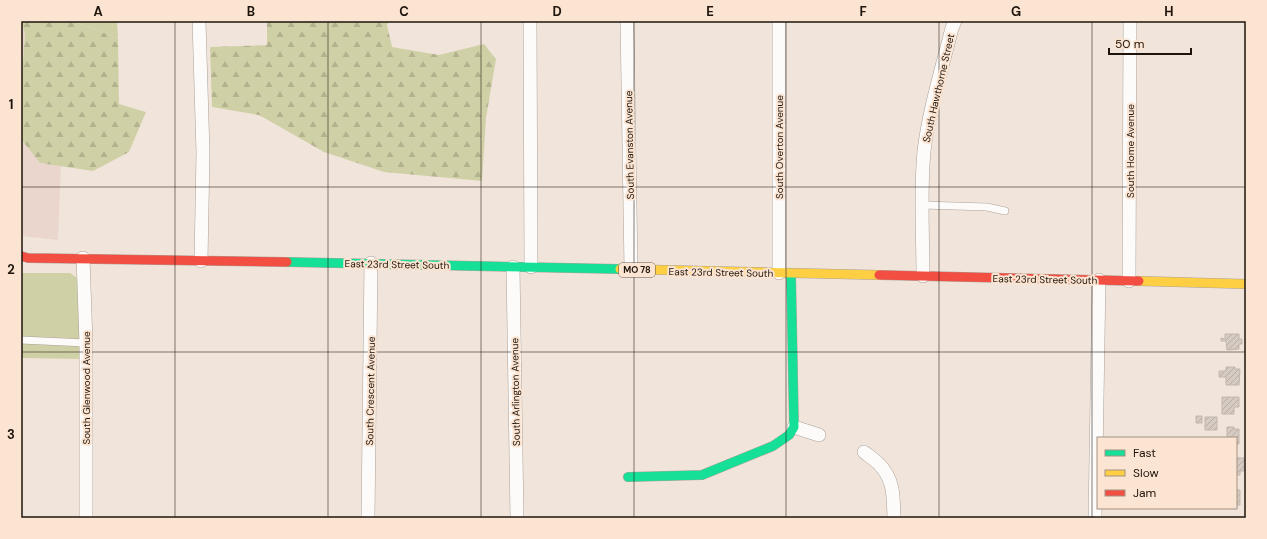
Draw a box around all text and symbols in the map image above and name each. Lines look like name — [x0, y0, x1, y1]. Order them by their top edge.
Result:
text: A — [93, 3, 103, 20]
text: B — [247, 3, 255, 20]
text: C — [399, 3, 409, 20]
text: D — [552, 3, 562, 20]
text: E — [706, 3, 714, 20]
text: F — [859, 3, 867, 20]
text: G — [1011, 3, 1021, 20]
text: H — [1164, 3, 1174, 20]
scale bar — [1109, 30, 1191, 56]
street label: South Hawthorne Street — [920, 32, 957, 144]
text: 50 m — [1115, 36, 1144, 52]
street label: South Evanston Avenue — [622, 90, 637, 199]
street label: South Overton Avenue — [773, 95, 786, 199]
text: 1 — [9, 96, 13, 113]
street label: South Home Avenue — [1124, 104, 1137, 198]
street label: East 23rd Street South — [345, 257, 450, 272]
text: 2 — [7, 261, 15, 278]
road number: MO 78 — [619, 263, 655, 277]
street label: East 23rd Street South — [669, 265, 774, 280]
street label: East 23rd Street South — [993, 272, 1098, 287]
street label: South Glenwood Avenue — [80, 331, 93, 445]
street label: South Crescent Avenue — [363, 336, 378, 446]
street label: South Arlington Avenue — [508, 337, 523, 446]
text: 3 — [7, 426, 15, 443]
legend — [1097, 437, 1237, 509]
text: Fast — [1133, 445, 1156, 461]
text: Slow — [1133, 465, 1159, 481]
text: Jam — [1133, 485, 1156, 501]

